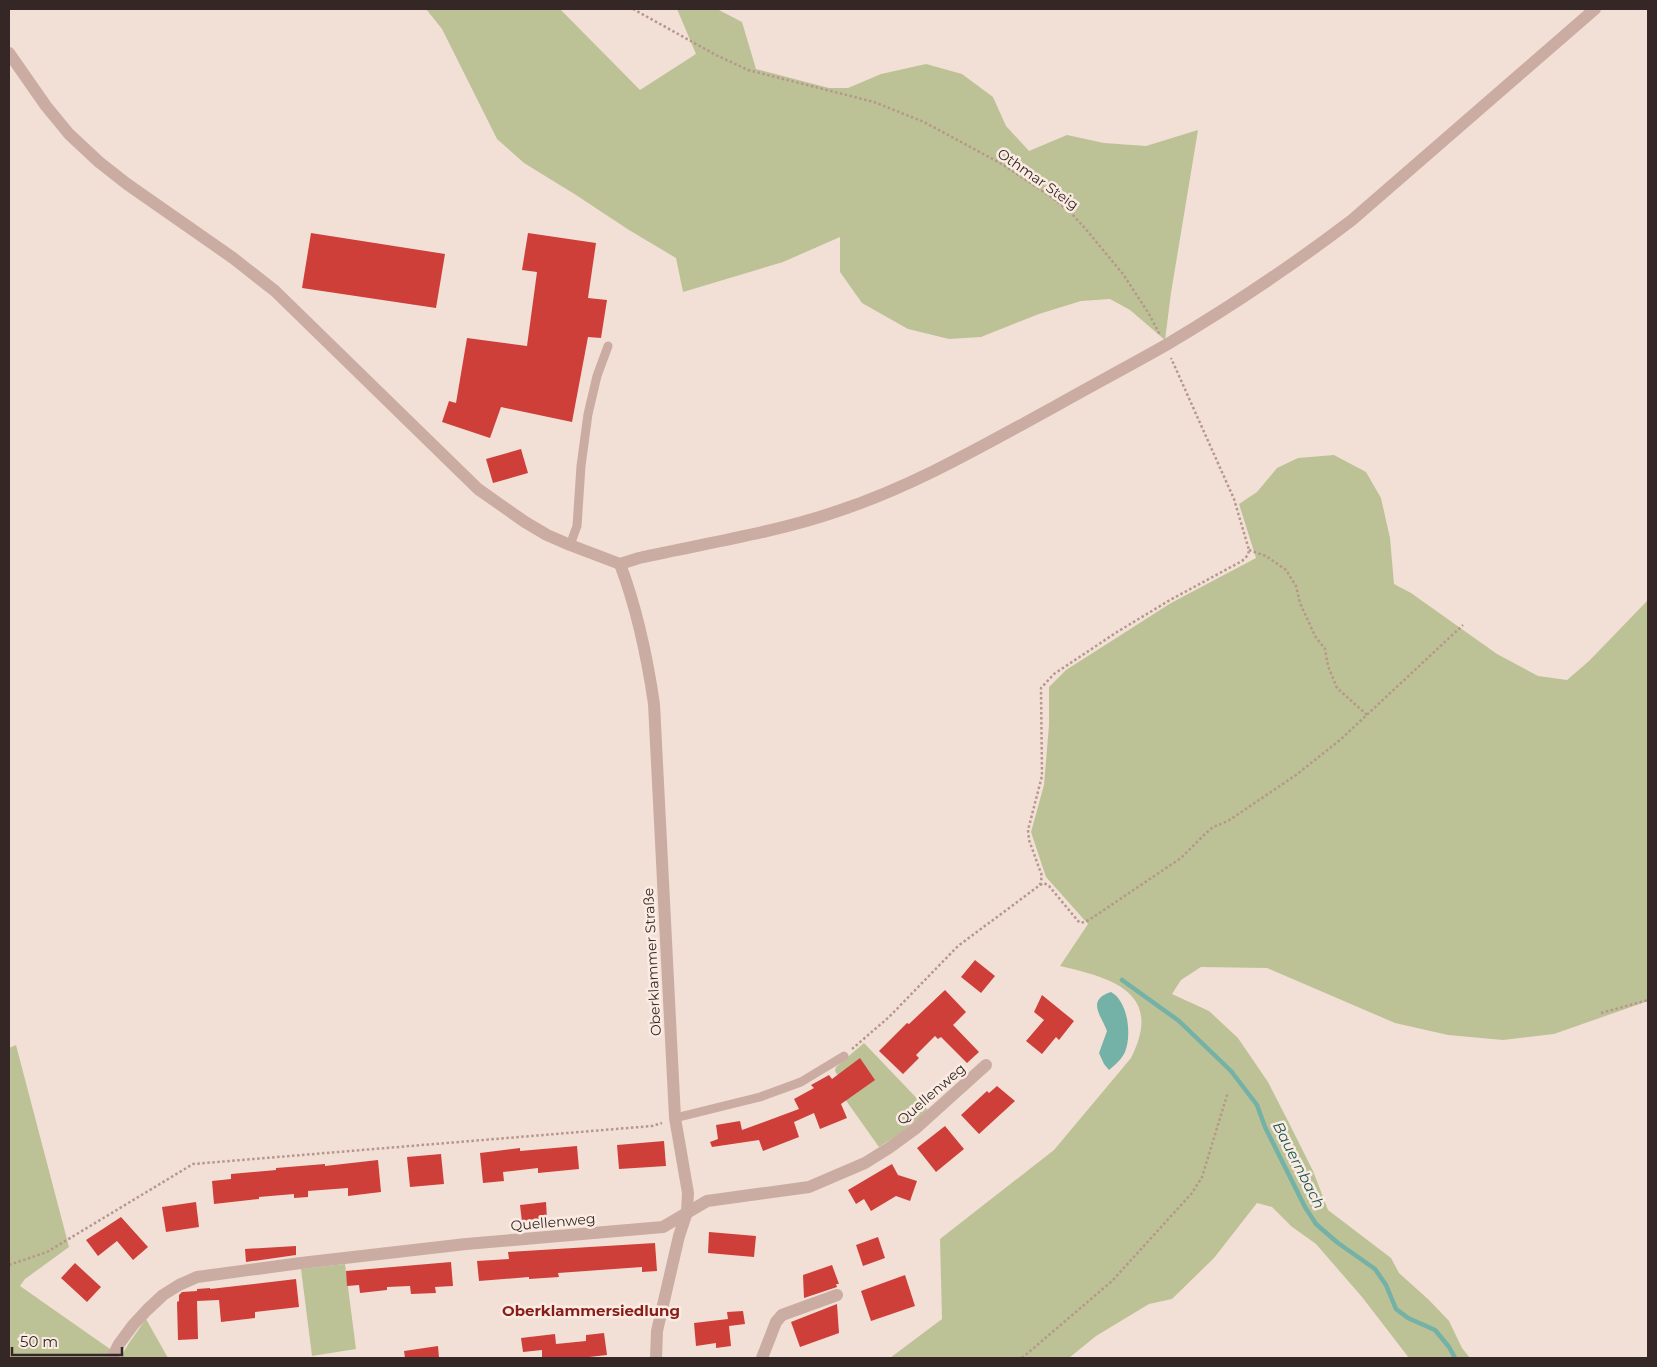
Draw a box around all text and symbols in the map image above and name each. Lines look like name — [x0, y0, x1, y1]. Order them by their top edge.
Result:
street label: Othmar Steig — [994, 144, 1082, 214]
street label: Oberklammer Straße — [639, 887, 665, 1037]
street label: Quellenweg — [893, 1059, 969, 1129]
water label: Bauernbach — [1269, 1118, 1329, 1212]
street label: Quellenweg — [510, 1209, 596, 1235]
district label: Oberklammersiedlung — [502, 1301, 680, 1320]
scale bar — [12, 1324, 122, 1356]
text: 50 m — [20, 1332, 58, 1351]

